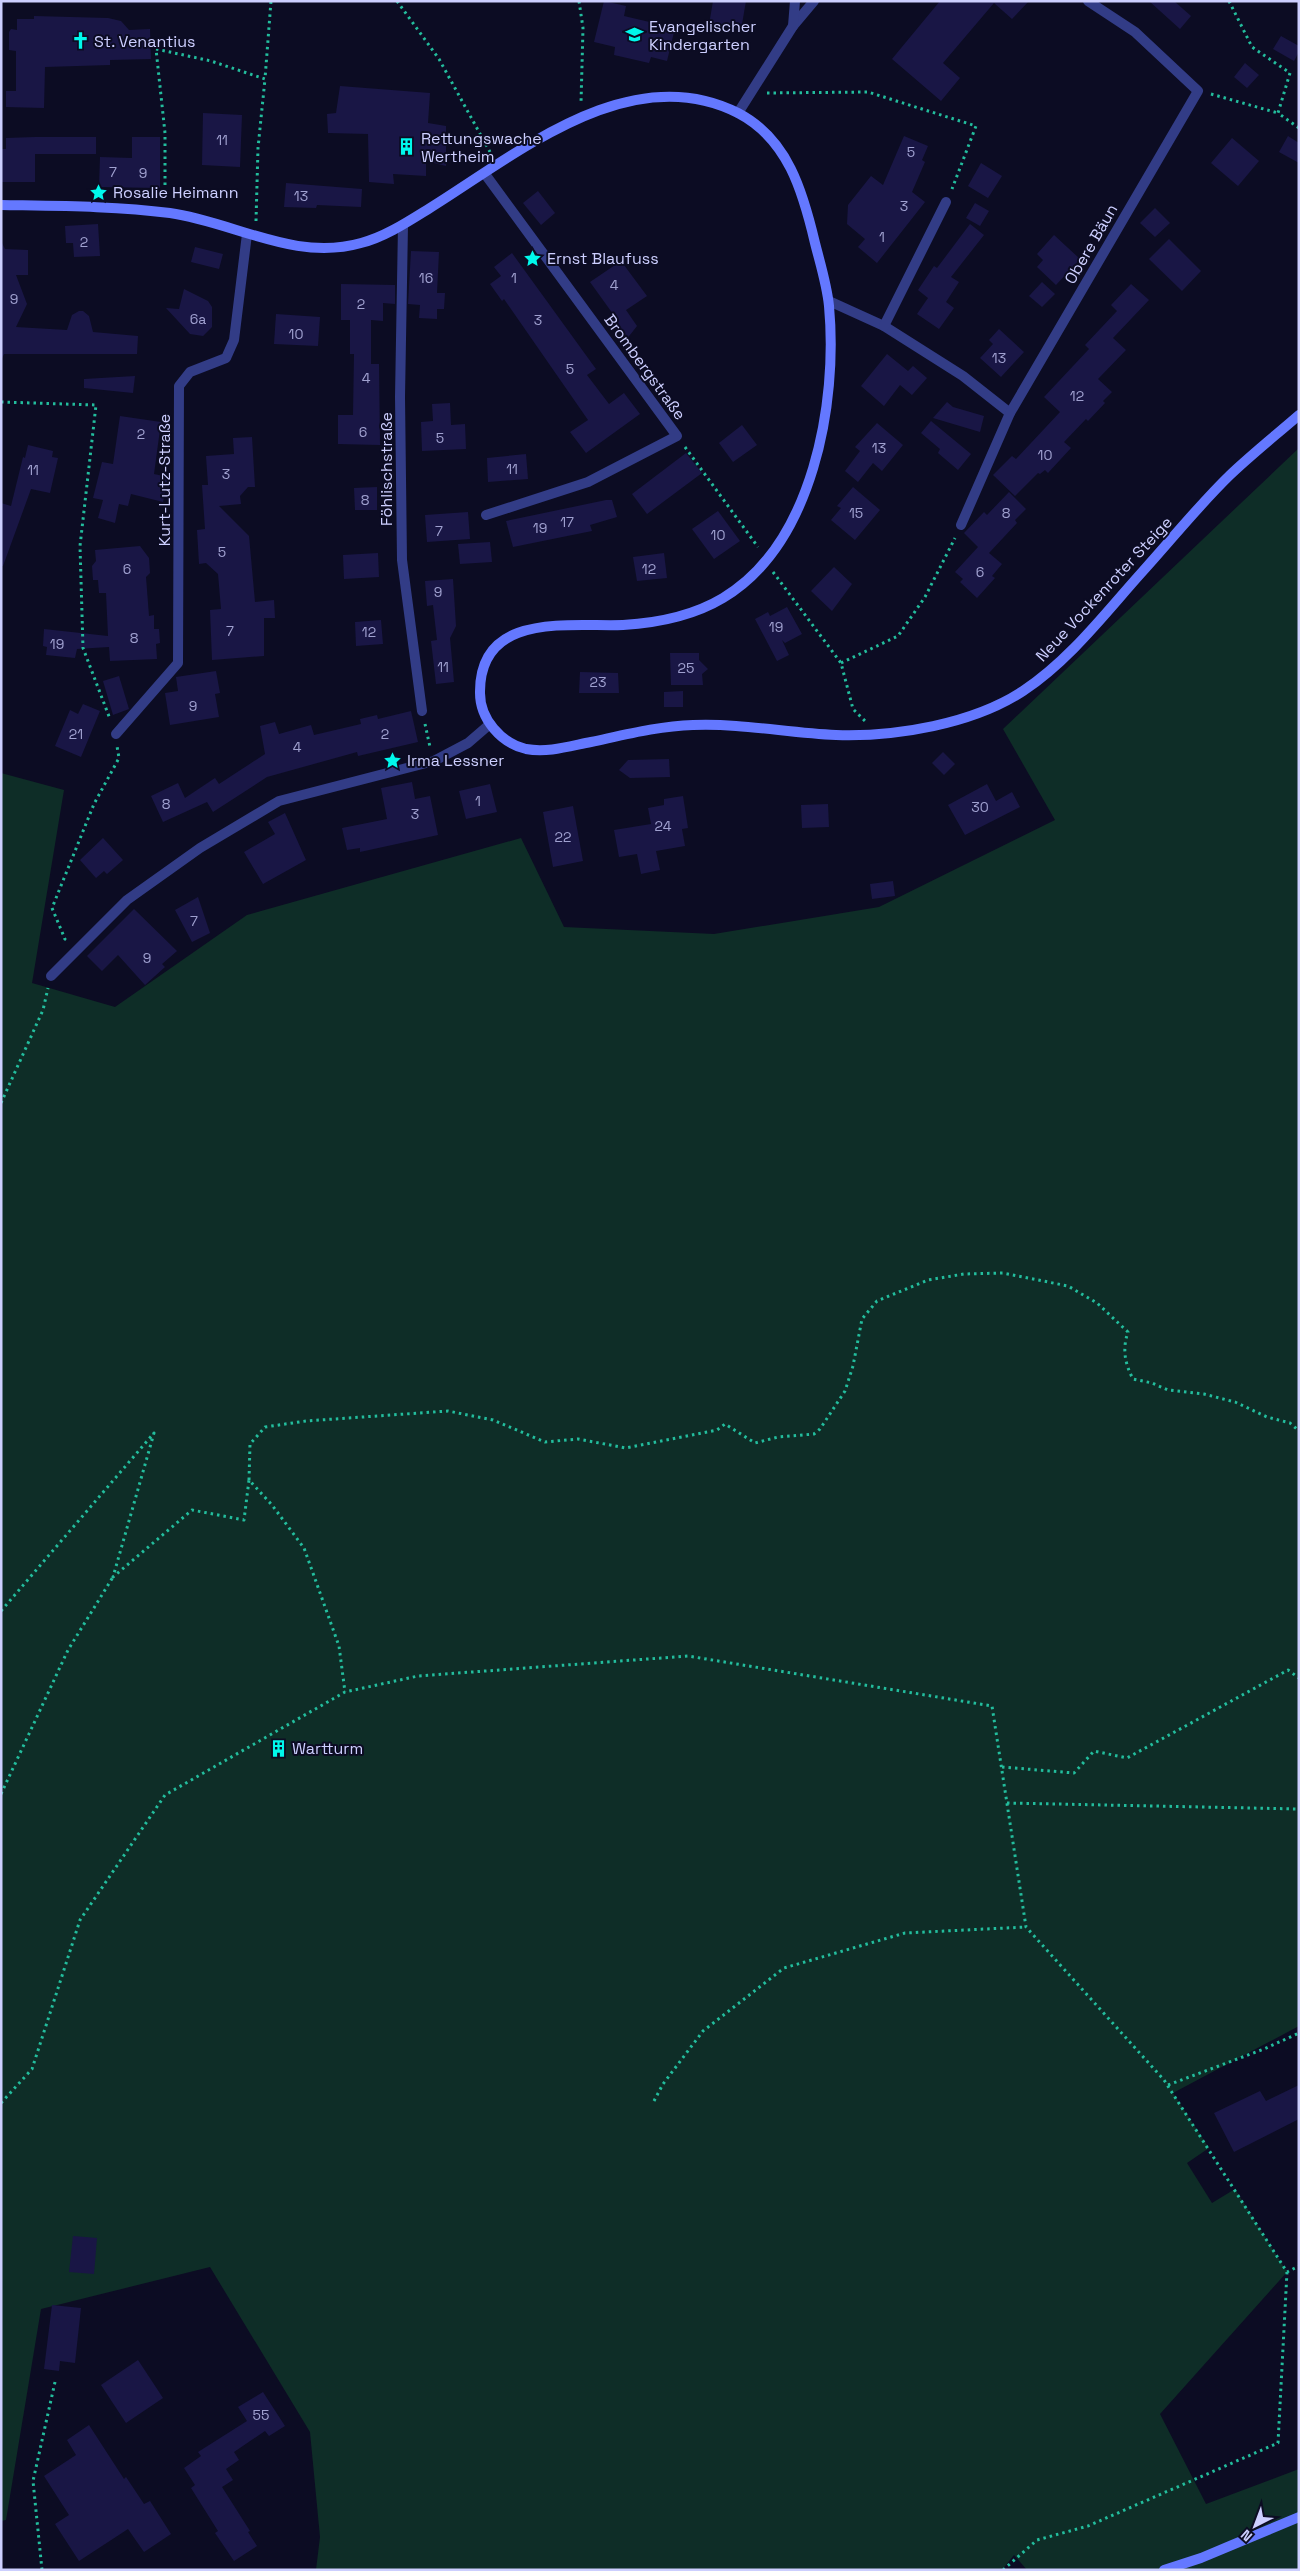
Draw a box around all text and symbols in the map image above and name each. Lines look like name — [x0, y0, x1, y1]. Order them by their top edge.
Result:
place label: Evangelischer Kindergarten — [649, 16, 756, 55]
school or university icon: Evangelischer Kindergarten — [625, 25, 645, 45]
church icon: St. Venantius — [70, 31, 90, 51]
place label: St. Venantius — [94, 31, 195, 52]
place label: Rettungswache Wertheim — [421, 128, 542, 167]
house number: 11 — [216, 131, 228, 149]
building icon: Rettungswache Wertheim — [397, 137, 417, 157]
house number: 5 — [907, 143, 915, 161]
house number: 7 — [109, 163, 117, 181]
house number: 9 — [139, 164, 147, 182]
place icon: Rosalie Heimann — [89, 182, 109, 202]
place label: Rosalie Heimann — [113, 182, 238, 203]
house number: 13 — [294, 187, 308, 205]
house number: 3 — [900, 197, 908, 215]
street label: Obere Bäun — [1060, 200, 1122, 288]
house number: 1 — [879, 228, 885, 246]
house number: 2 — [80, 233, 88, 251]
place icon: Ernst Blaufuss — [523, 248, 543, 268]
place label: Ernst Blaufuss — [547, 248, 659, 269]
house number: 16 — [419, 269, 433, 287]
house number: 1 — [511, 269, 517, 287]
house number: 4 — [610, 276, 619, 294]
house number: 9 — [10, 290, 18, 308]
house number: 2 — [357, 295, 365, 313]
house number: 6a — [190, 310, 206, 328]
street label: Brombergstraße — [600, 310, 690, 424]
house number: 3 — [534, 311, 542, 329]
house number: 10 — [289, 325, 303, 343]
house number: 13 — [992, 349, 1006, 367]
house number: 5 — [566, 360, 574, 378]
house number: 4 — [362, 369, 371, 387]
house number: 12 — [1070, 387, 1084, 405]
street label: Föhlischstraße — [376, 412, 397, 526]
street label: Kurt-Lutz-Straße — [154, 414, 175, 546]
house number: 6 — [359, 423, 367, 441]
house number: 2 — [137, 425, 145, 443]
house number: 5 — [436, 429, 444, 447]
house number: 13 — [872, 439, 886, 457]
house number: 10 — [1038, 446, 1052, 464]
house number: 11 — [506, 460, 518, 478]
house number: 11 — [27, 461, 39, 479]
house number: 3 — [222, 465, 230, 483]
house number: 8 — [361, 491, 370, 509]
house number: 15 — [849, 504, 863, 522]
house number: 8 — [1002, 504, 1011, 522]
street label: Neue Vockenroter Steige — [1031, 512, 1177, 666]
house number: 17 — [560, 513, 574, 531]
house number: 19 — [533, 519, 547, 537]
house number: 7 — [435, 522, 443, 540]
house number: 10 — [711, 526, 725, 544]
house number: 5 — [218, 543, 226, 561]
house number: 6 — [123, 560, 131, 578]
house number: 12 — [642, 560, 656, 578]
house number: 6 — [976, 563, 984, 581]
house number: 9 — [434, 583, 442, 601]
house number: 19 — [769, 618, 783, 636]
house number: 7 — [226, 622, 234, 640]
house number: 12 — [362, 623, 376, 641]
house number: 8 — [130, 629, 139, 647]
house number: 19 — [50, 635, 64, 653]
house number: 11 — [437, 658, 449, 676]
house number: 25 — [678, 659, 694, 677]
house number: 23 — [590, 673, 606, 691]
house number: 9 — [189, 697, 197, 715]
house number: 21 — [69, 725, 83, 743]
house number: 2 — [381, 725, 389, 743]
house number: 4 — [293, 738, 302, 756]
place icon: Irma Lessner — [383, 750, 403, 770]
place label: Irma Lessner — [407, 750, 504, 771]
house number: 1 — [475, 792, 481, 810]
house number: 8 — [162, 795, 171, 813]
house number: 30 — [971, 798, 989, 816]
house number: 3 — [411, 805, 419, 823]
house number: 24 — [655, 817, 672, 835]
house number: 22 — [555, 828, 571, 846]
house number: 7 — [190, 912, 198, 930]
house number: 9 — [143, 949, 151, 967]
building icon: Wartturm — [268, 1738, 288, 1758]
place label: Wartturm — [292, 1738, 363, 1759]
house number: 55 — [253, 2406, 269, 2424]
north arrow — [1230, 2501, 1280, 2551]
text: N — [1237, 2526, 1256, 2545]

